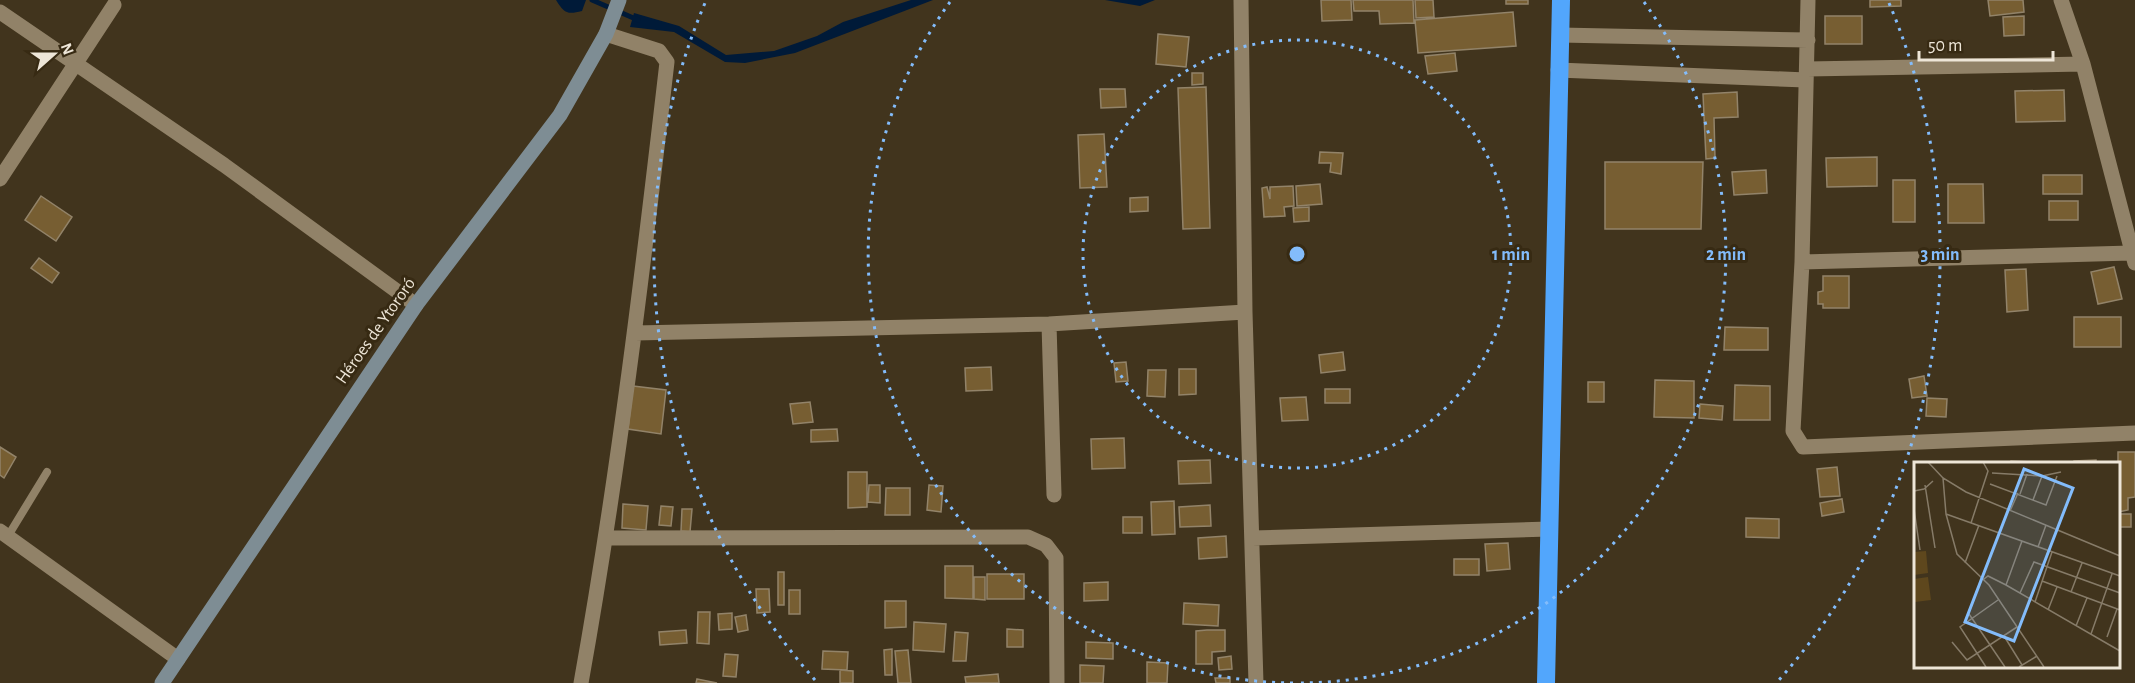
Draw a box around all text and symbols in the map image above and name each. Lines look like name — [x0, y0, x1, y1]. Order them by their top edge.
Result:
north arrow — [24, 24, 84, 84]
scale bar — [1919, 24, 2052, 62]
text: 50 m — [1928, 37, 1962, 55]
text: N — [58, 41, 77, 57]
centre of rings — [1287, 244, 1307, 264]
text: 1 min — [1492, 246, 1530, 264]
text: 2 min — [1706, 246, 1746, 264]
text: 3 min — [1920, 246, 1960, 264]
street label: Héroes de Ytororó — [333, 275, 419, 387]
inset map — [1914, 462, 2120, 668]

